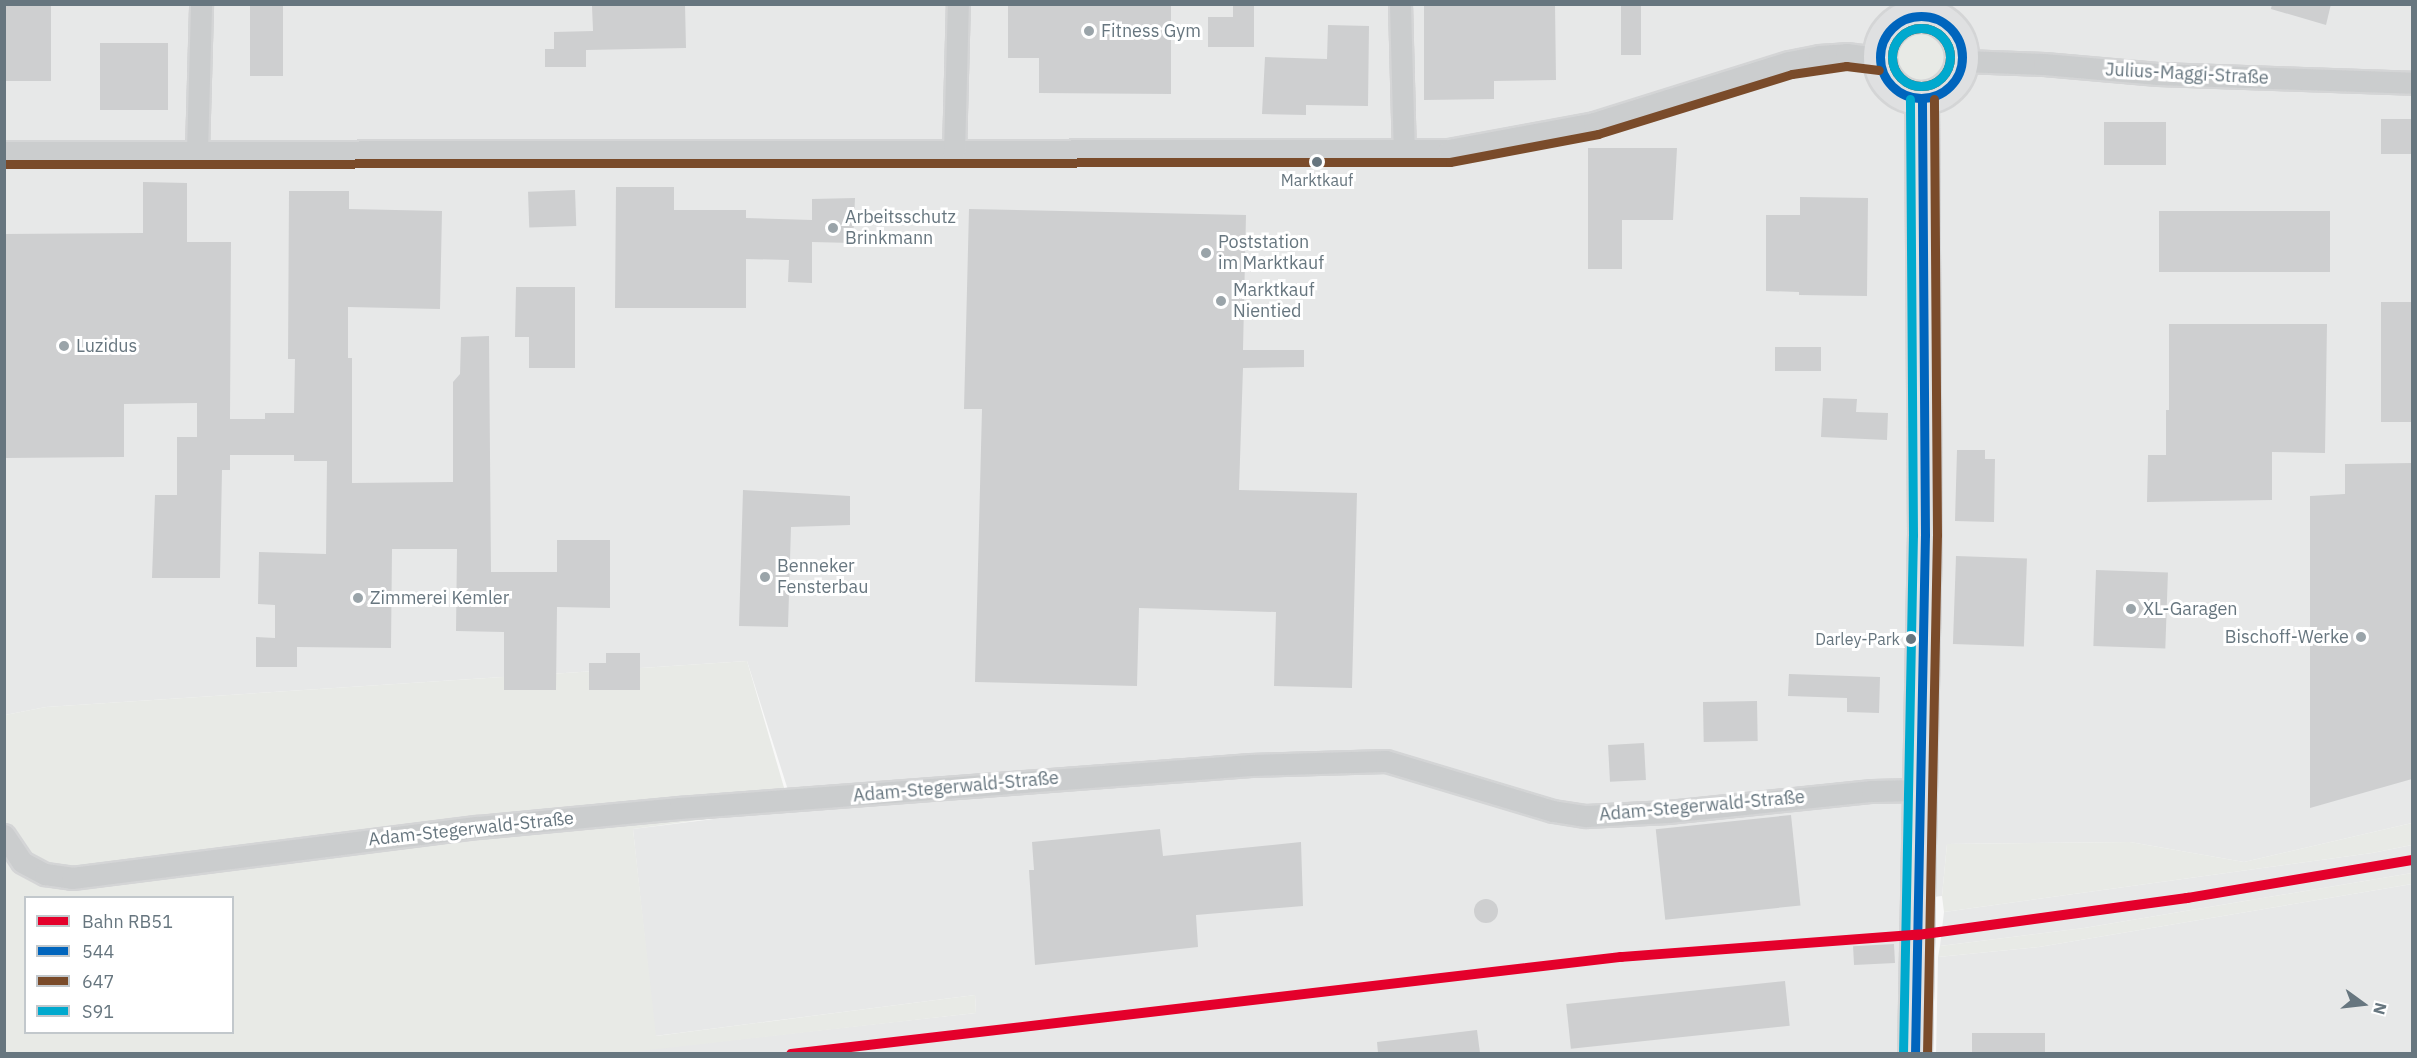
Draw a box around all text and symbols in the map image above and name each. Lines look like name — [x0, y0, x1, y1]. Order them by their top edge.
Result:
place label: Fitness Gym — [1101, 20, 1201, 42]
marker: Fitness Gym — [1082, 24, 1096, 38]
street label: Julius-Maggi-Straße — [2105, 59, 2269, 89]
marker: Marktkauf — [1311, 156, 1323, 168]
place label: Marktkauf — [1281, 170, 1353, 190]
place label: Arbeitsschutz Brinkmann — [845, 207, 956, 250]
marker: Arbeitsschutz Brinkmann — [826, 221, 840, 235]
place label: Poststation im Marktkauf — [1218, 232, 1324, 274]
marker: Poststation im Marktkauf — [1199, 246, 1213, 260]
place label: Marktkauf Nientied — [1233, 280, 1315, 322]
marker: Marktkauf Nientied — [1214, 294, 1228, 308]
place label: Luzidus — [76, 335, 137, 357]
marker: Luzidus — [57, 339, 71, 353]
place label: Benneker Fensterbau — [777, 556, 868, 598]
marker: Benneker Fensterbau — [758, 570, 772, 584]
place label: Zimmerei Kemler — [370, 587, 509, 609]
marker: Zimmerei Kemler — [351, 591, 365, 605]
place label: XL-Garagen — [2143, 598, 2238, 620]
marker: XL-Garagen — [2124, 602, 2138, 616]
place label: Bischoff-Werke — [2225, 626, 2349, 648]
place label: Darley-Park — [1815, 629, 1900, 649]
marker: Bischoff-Werke — [2354, 630, 2368, 644]
marker: Darley-Park — [1905, 633, 1917, 645]
street label: Adam-Stegerwald-Straße — [852, 767, 1060, 807]
street label: Adam-Stegerwald-Straße — [1598, 786, 1806, 826]
street label: Adam-Stegerwald-Straße — [367, 807, 575, 851]
legend — [24, 896, 234, 1034]
text: Bahn RB51 — [82, 910, 173, 933]
text: 544 — [82, 940, 114, 963]
text: 647 — [82, 970, 114, 993]
north arrow — [2333, 974, 2393, 1034]
text: S91 — [82, 1000, 114, 1023]
text: N — [2369, 1000, 2392, 1017]

